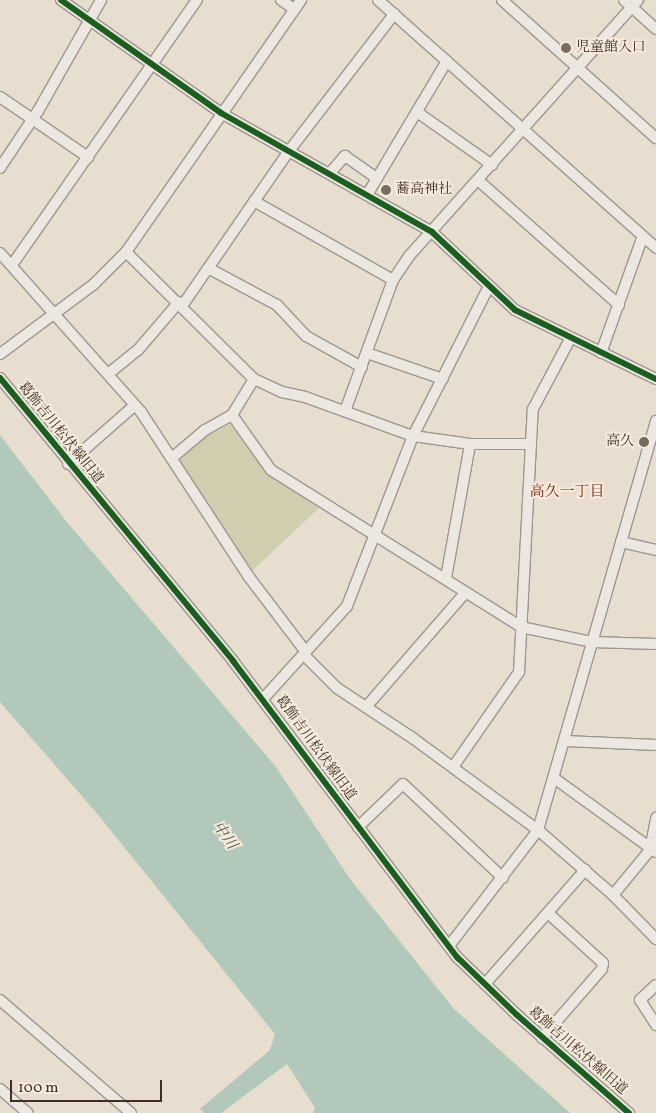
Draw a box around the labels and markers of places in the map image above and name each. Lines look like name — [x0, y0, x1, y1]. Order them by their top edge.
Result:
place label: 児童館入口 — [576, 40, 646, 56]
marker: 児童館入口 — [560, 42, 572, 54]
place label: 蕎高神社 — [396, 182, 452, 198]
marker: 蕎高神社 — [380, 184, 392, 196]
place label: 高久 — [606, 434, 634, 450]
marker: 高久 — [638, 436, 650, 448]

